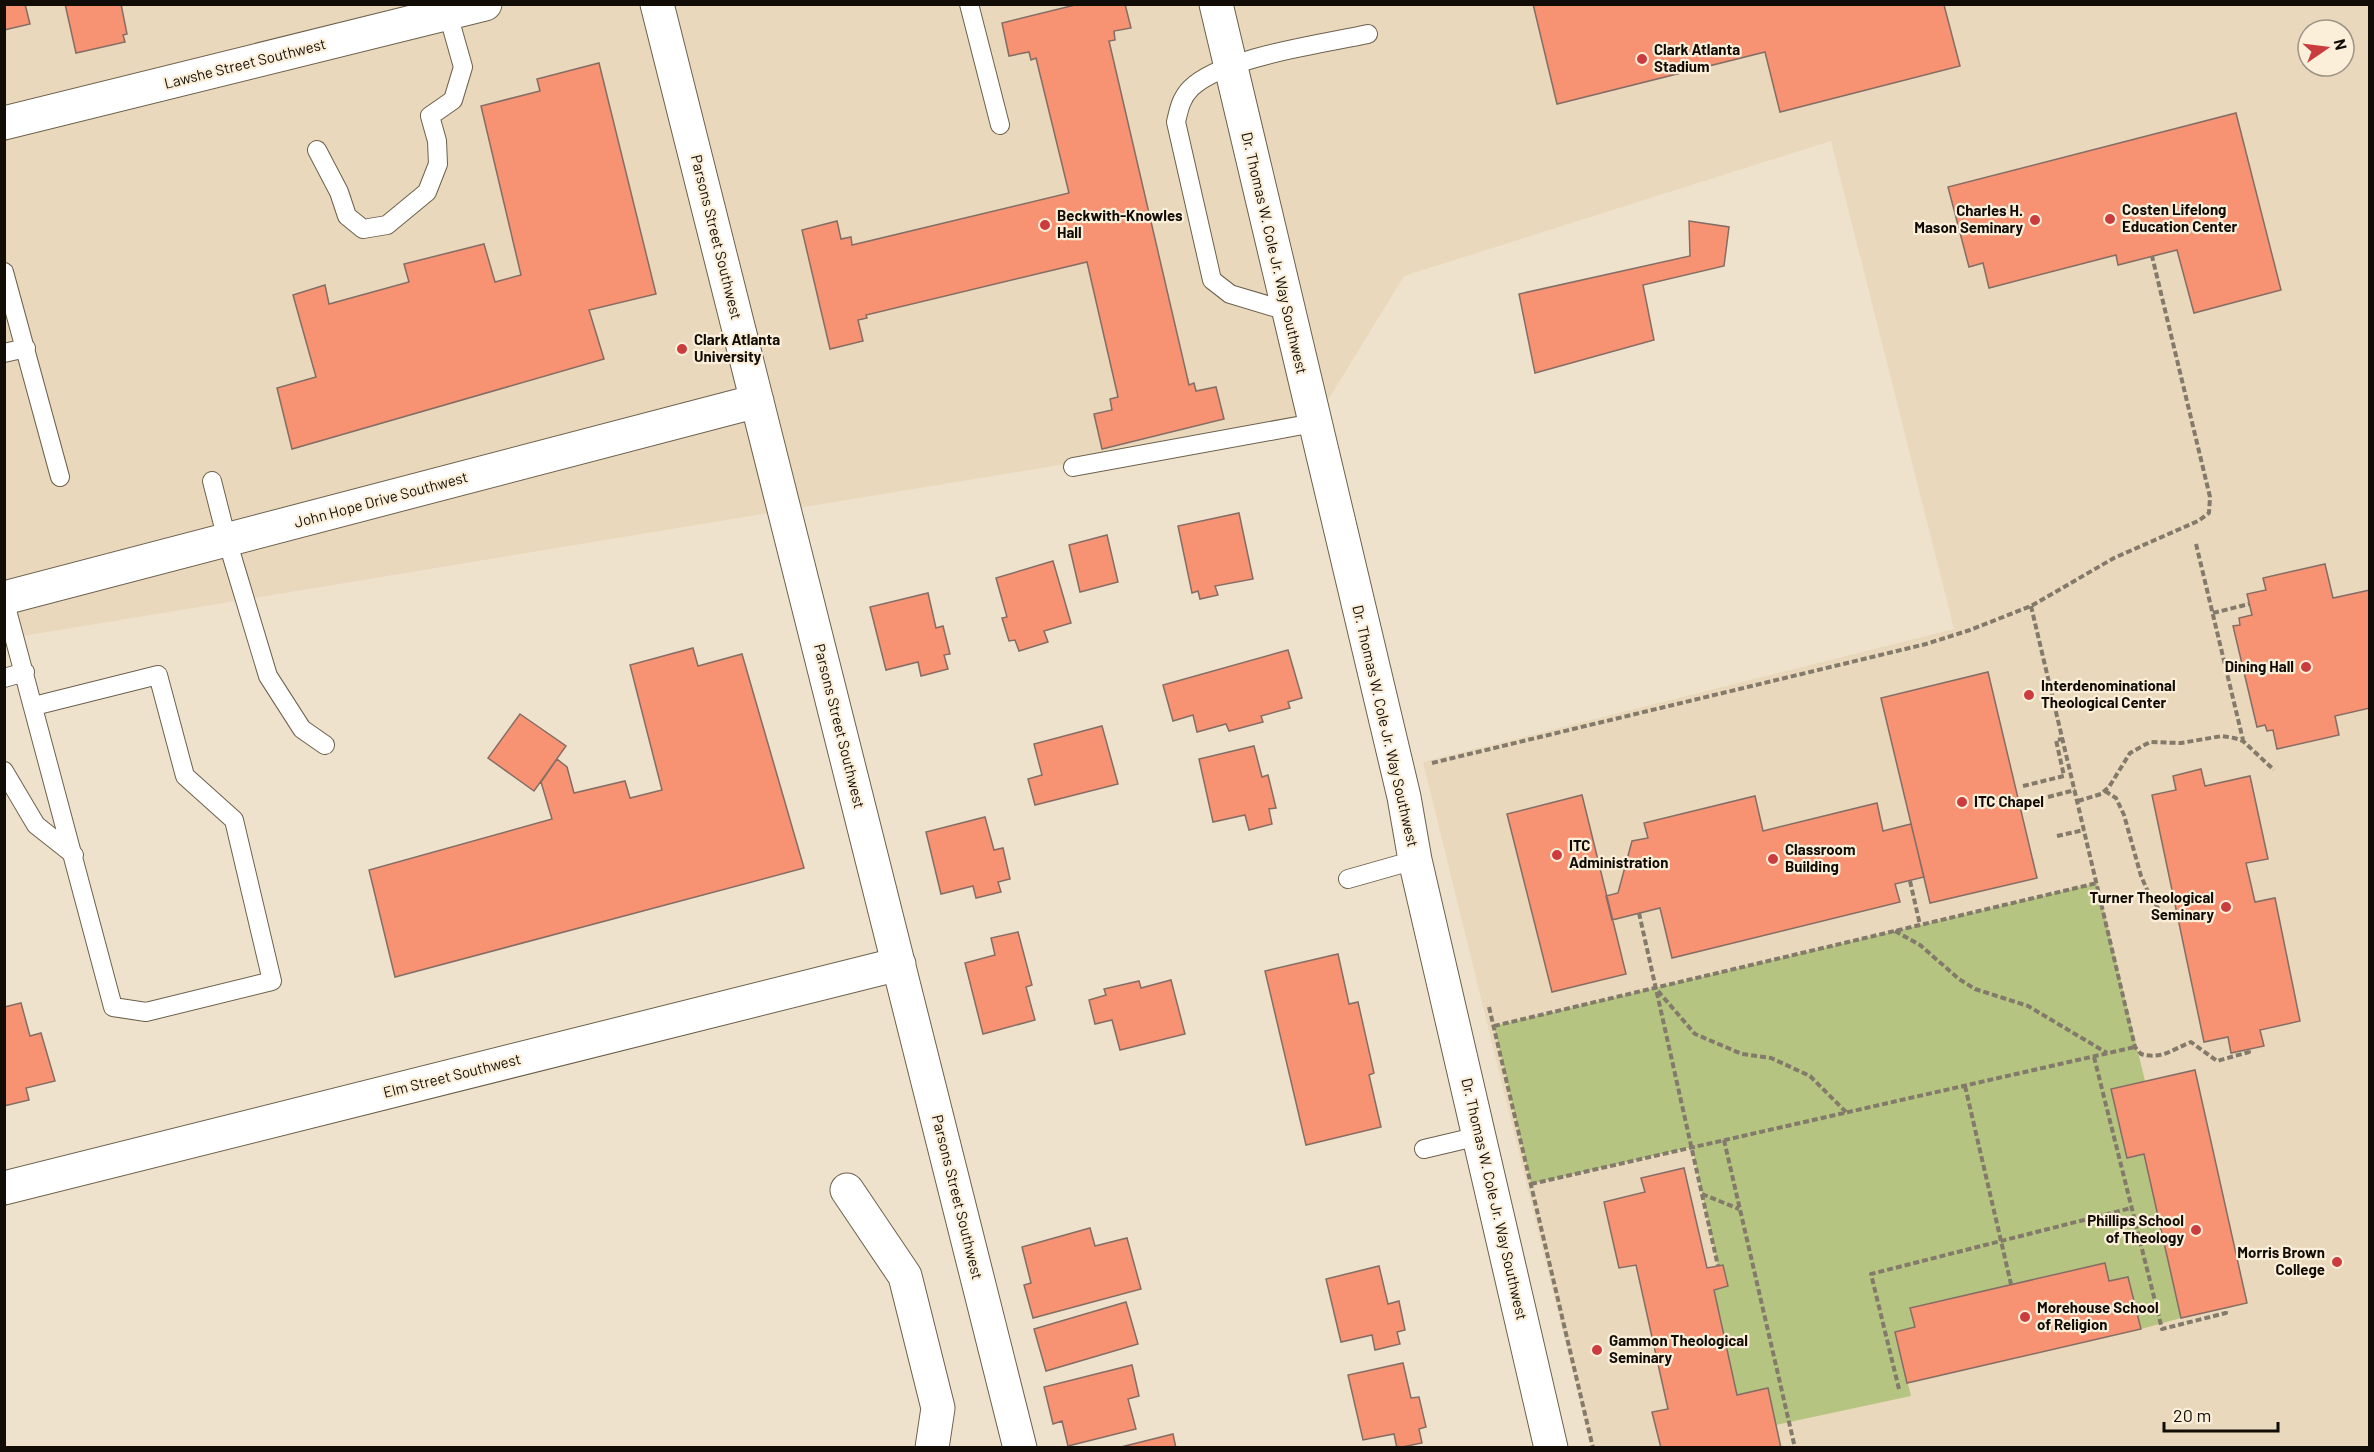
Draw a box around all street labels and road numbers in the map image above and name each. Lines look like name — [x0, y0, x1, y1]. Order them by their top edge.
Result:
street label: Lawshe Street Southwest — [162, 34, 328, 92]
street label: Dr. Thomas W. Cole Jr. Way Southwest — [1238, 130, 1312, 375]
street label: Parsons Street Southwest — [688, 153, 746, 321]
street label: John Hope Drive Southwest — [292, 467, 470, 531]
street label: Dr. Thomas W. Cole Jr. Way Southwest — [1349, 603, 1423, 848]
street label: Parsons Street Southwest — [811, 642, 869, 810]
street label: Elm Street Southwest — [381, 1049, 523, 1101]
street label: Dr. Thomas W. Cole Jr. Way Southwest — [1458, 1076, 1532, 1321]
street label: Parsons Street Southwest — [929, 1113, 987, 1281]

